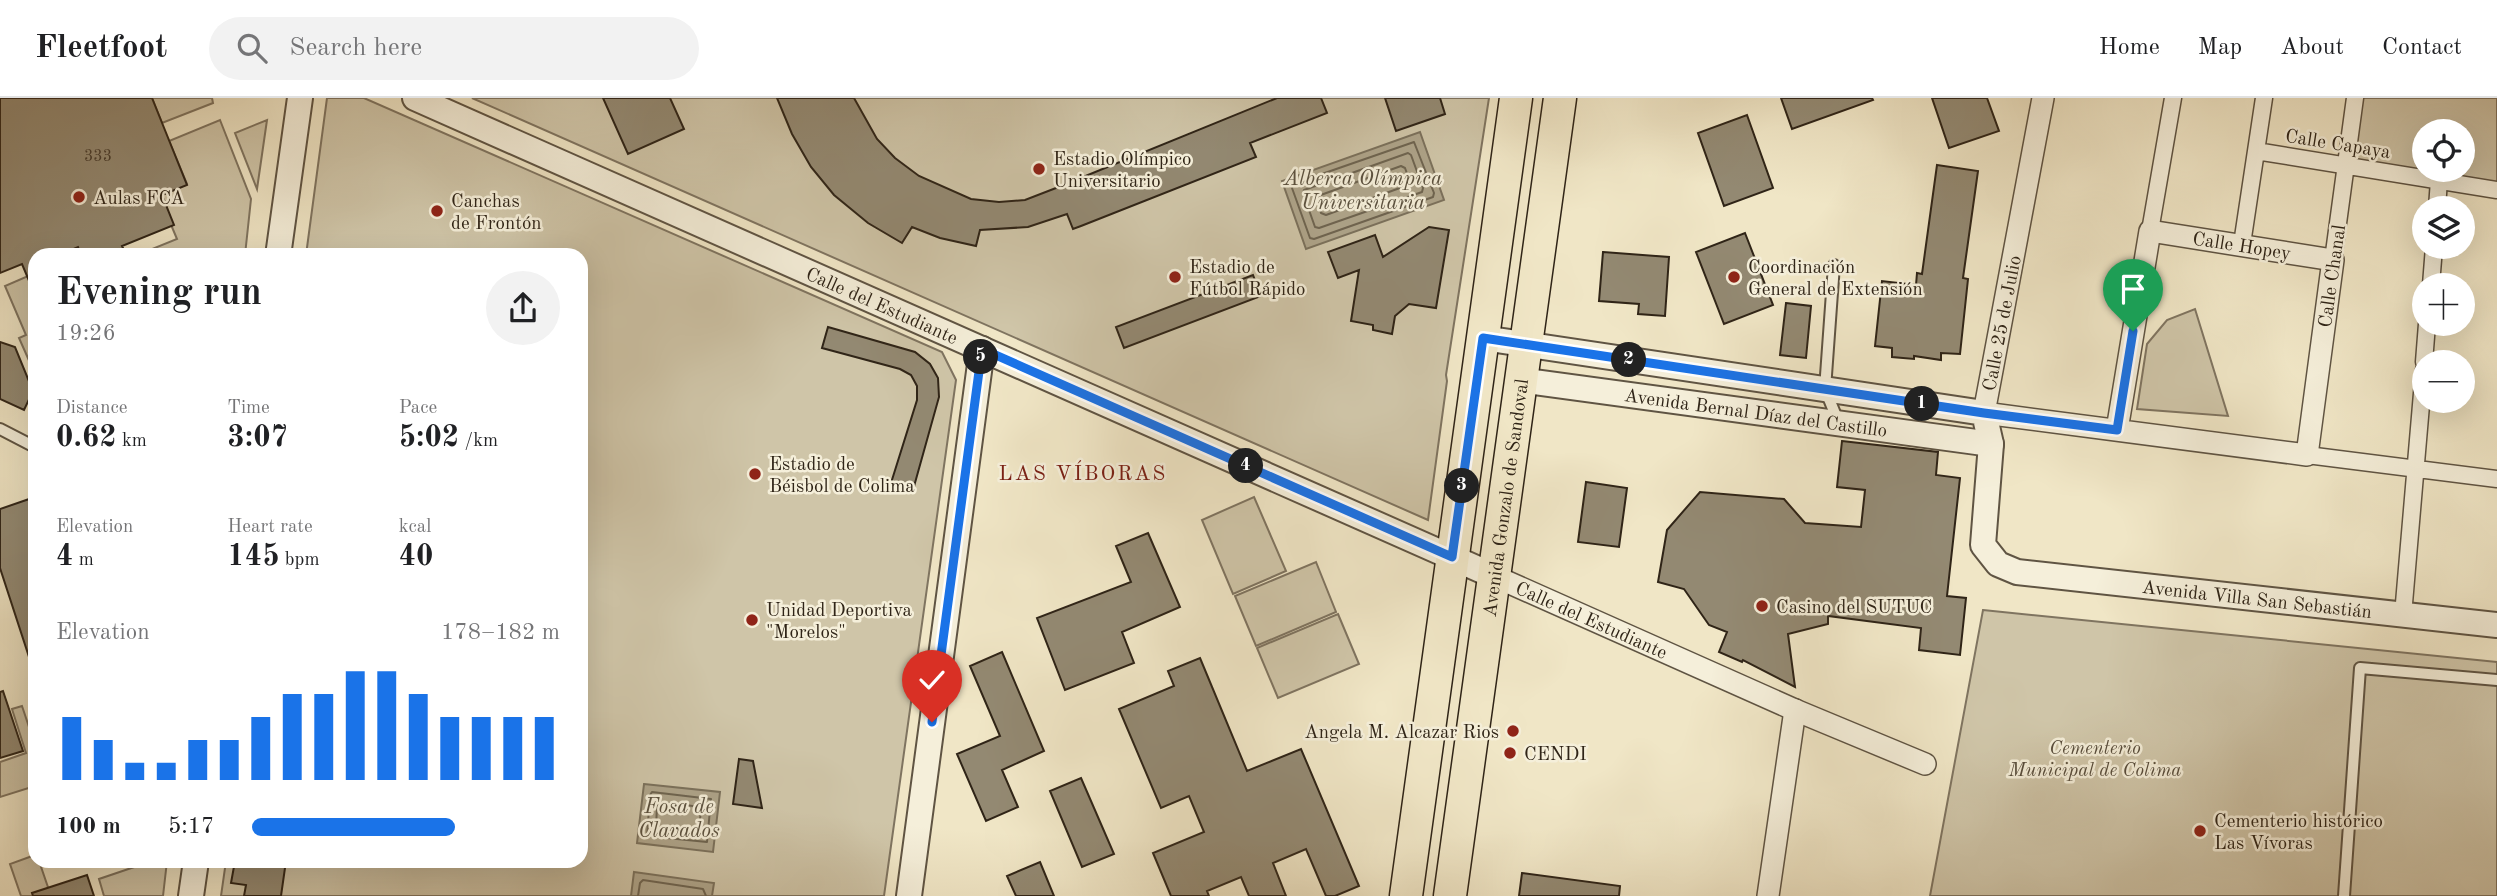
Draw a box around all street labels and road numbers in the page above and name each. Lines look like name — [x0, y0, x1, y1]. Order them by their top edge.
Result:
street label: Calle Capaya — [2284, 128, 2392, 163]
street label: Calle Chanal — [2317, 224, 2350, 329]
street label: Calle Hopey — [2191, 230, 2292, 265]
street label: Calle 25 de Julio — [1981, 254, 2026, 393]
street label: Calle del Estudiante — [802, 265, 960, 349]
street label: Avenida Gonzalo de Sandoval — [1482, 378, 1533, 618]
street label: Avenida Bernal Díaz del Castillo — [1623, 387, 1888, 442]
street label: Avenida Villa San Sebastián — [2141, 579, 2373, 623]
street label: Calle del Estudiante — [1512, 580, 1669, 664]

